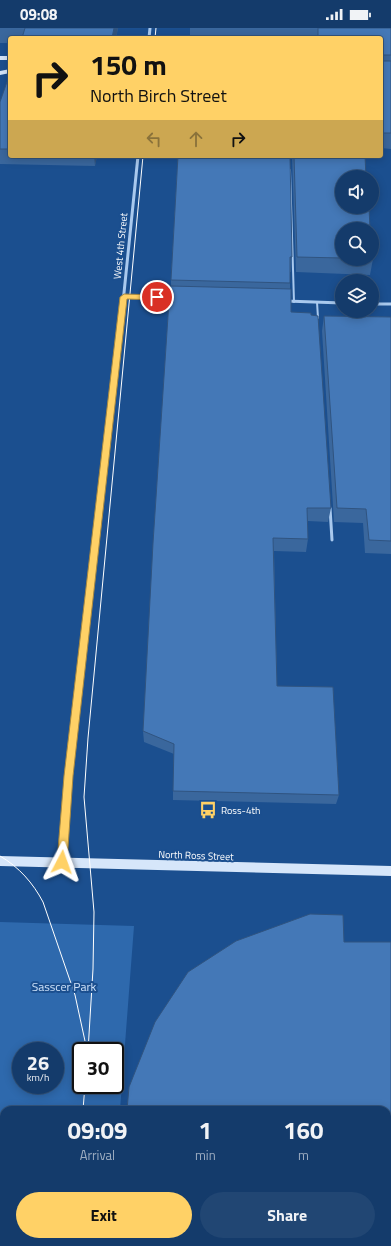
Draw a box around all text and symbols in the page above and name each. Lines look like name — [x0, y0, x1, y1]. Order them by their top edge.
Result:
text: 09:08 — [20, 3, 57, 26]
text: 150 m — [90, 43, 167, 86]
icon: right — [24, 52, 76, 104]
text: North Birch Street — [90, 82, 227, 109]
icon: left — [143, 128, 165, 150]
icon: ahead — [185, 128, 207, 150]
icon: right — [227, 128, 249, 150]
map controls — [335, 170, 379, 318]
button: sound — [335, 170, 379, 214]
street label: West 4th Street — [110, 212, 131, 280]
button: search — [335, 222, 379, 266]
button: layers — [335, 274, 379, 318]
pin — [140, 280, 174, 314]
icon: arrive — [146, 286, 168, 308]
bus stop icon: Ross-4th — [198, 800, 218, 820]
place label: Ross-4th — [221, 803, 260, 818]
position arrow — [41, 841, 83, 883]
street label: North Ross Street — [158, 847, 234, 864]
park label: Sasscer Park — [32, 977, 97, 996]
speed limit sign: 30 — [72, 1042, 124, 1094]
text: 26 — [27, 1047, 49, 1078]
text: km/h — [27, 1070, 49, 1085]
text: 09:09 — [68, 1112, 127, 1148]
text: 1 — [199, 1112, 212, 1148]
text: 160 — [283, 1112, 323, 1148]
text: Arrival — [80, 1145, 115, 1165]
text: min — [195, 1145, 216, 1165]
text: m — [298, 1145, 309, 1165]
button: Exit — [16, 1192, 192, 1238]
button: Share — [200, 1192, 375, 1238]

